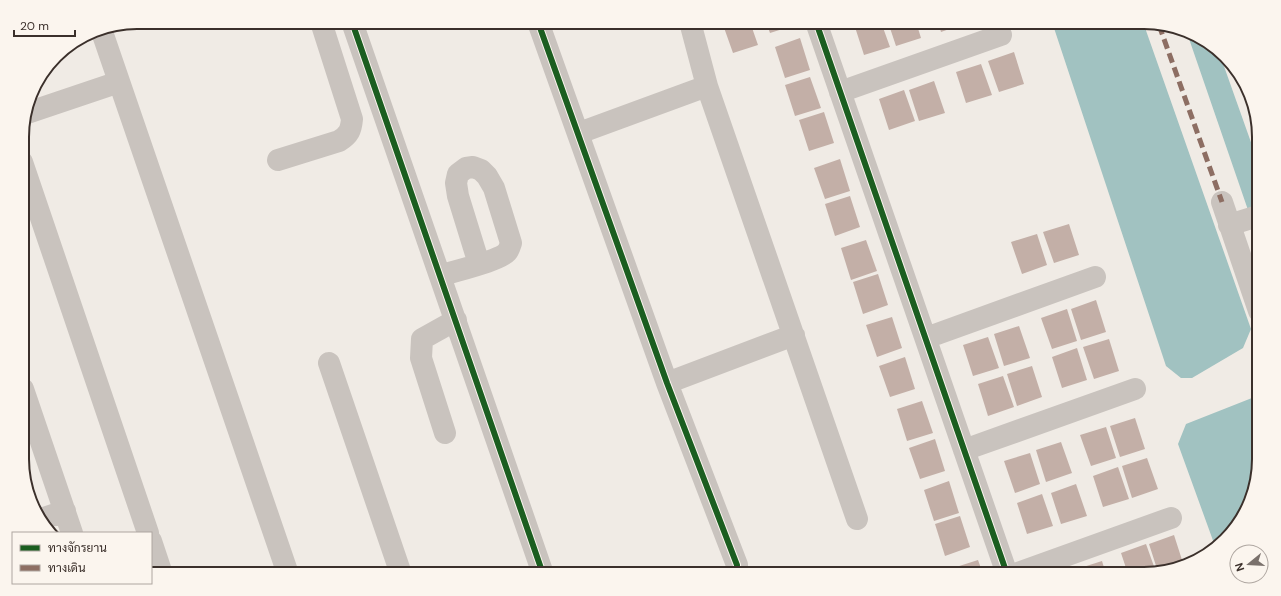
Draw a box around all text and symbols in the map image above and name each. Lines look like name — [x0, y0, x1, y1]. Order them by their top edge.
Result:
scale bar — [14, 12, 75, 38]
text: 20 m — [20, 18, 49, 34]
legend — [12, 532, 152, 584]
text: ทางจักรยาน — [48, 540, 107, 556]
north arrow — [1229, 544, 1269, 584]
text: ทางเดิน — [48, 560, 86, 576]
text: N — [1232, 561, 1247, 573]

